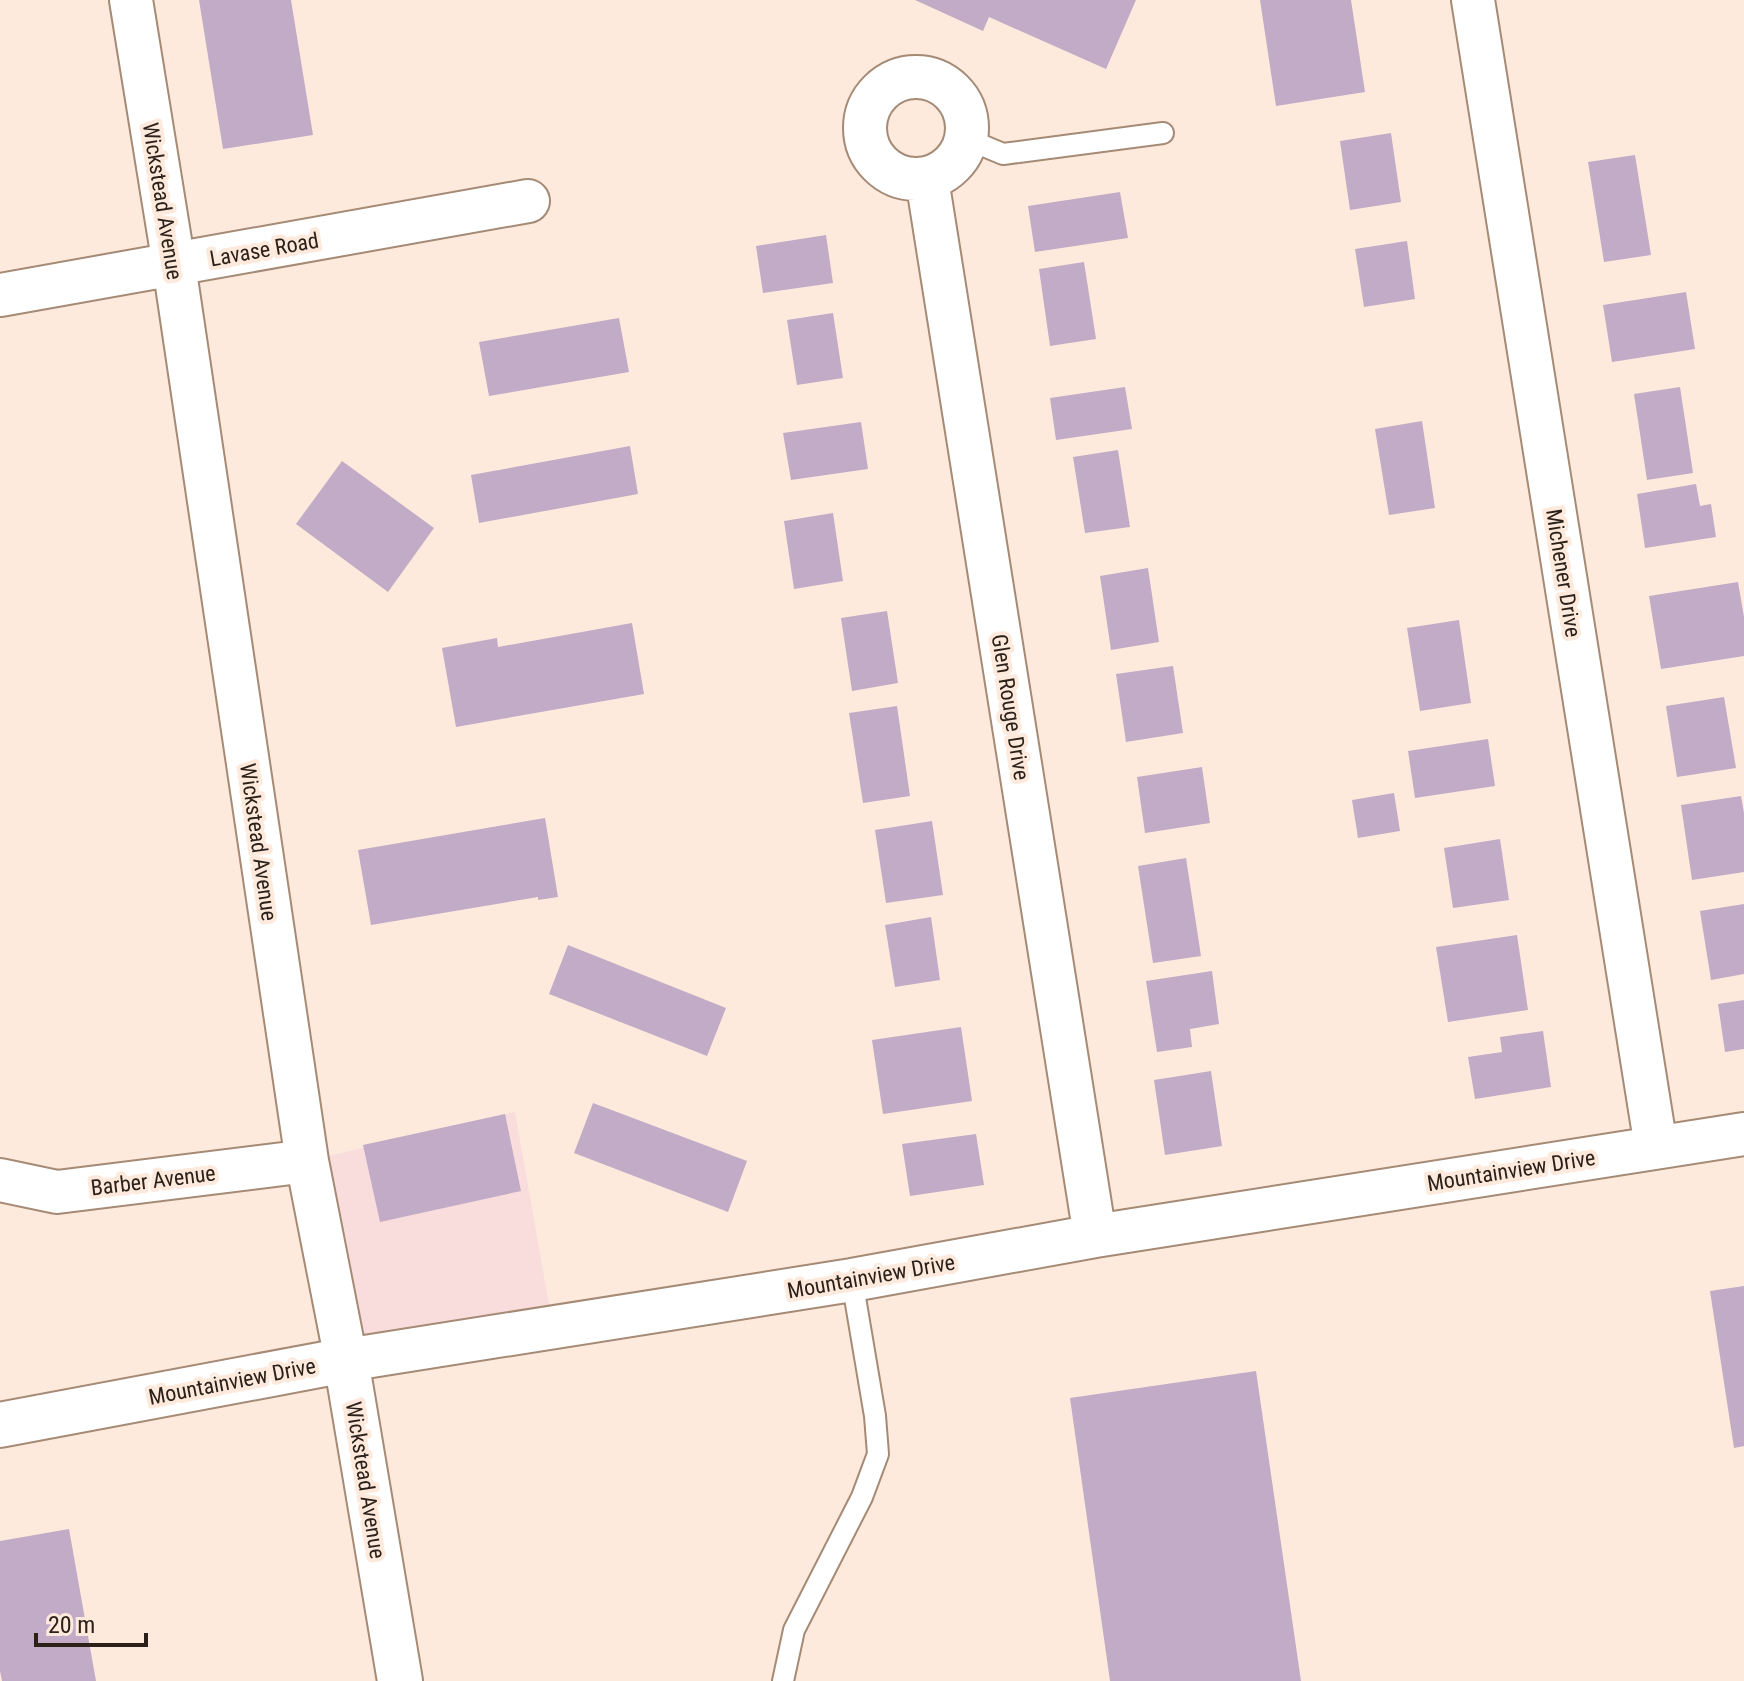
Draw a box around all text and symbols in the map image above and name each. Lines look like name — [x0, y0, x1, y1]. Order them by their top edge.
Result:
street label: Wickstead Avenue — [138, 121, 187, 281]
street label: Lavase Road — [208, 228, 321, 271]
street label: Michener Drive — [1541, 507, 1586, 639]
street label: Glen Rouge Drive — [987, 632, 1034, 782]
street label: Wickstead Avenue — [235, 762, 282, 922]
street label: Mountainview Drive — [1425, 1145, 1597, 1196]
street label: Barber Avenue — [89, 1160, 217, 1201]
street label: Mountainview Drive — [785, 1249, 957, 1304]
street label: Mountainview Drive — [146, 1353, 318, 1410]
street label: Wickstead Avenue — [341, 1400, 390, 1560]
scale bar — [36, 1597, 146, 1647]
text: 20 m — [48, 1611, 95, 1639]

